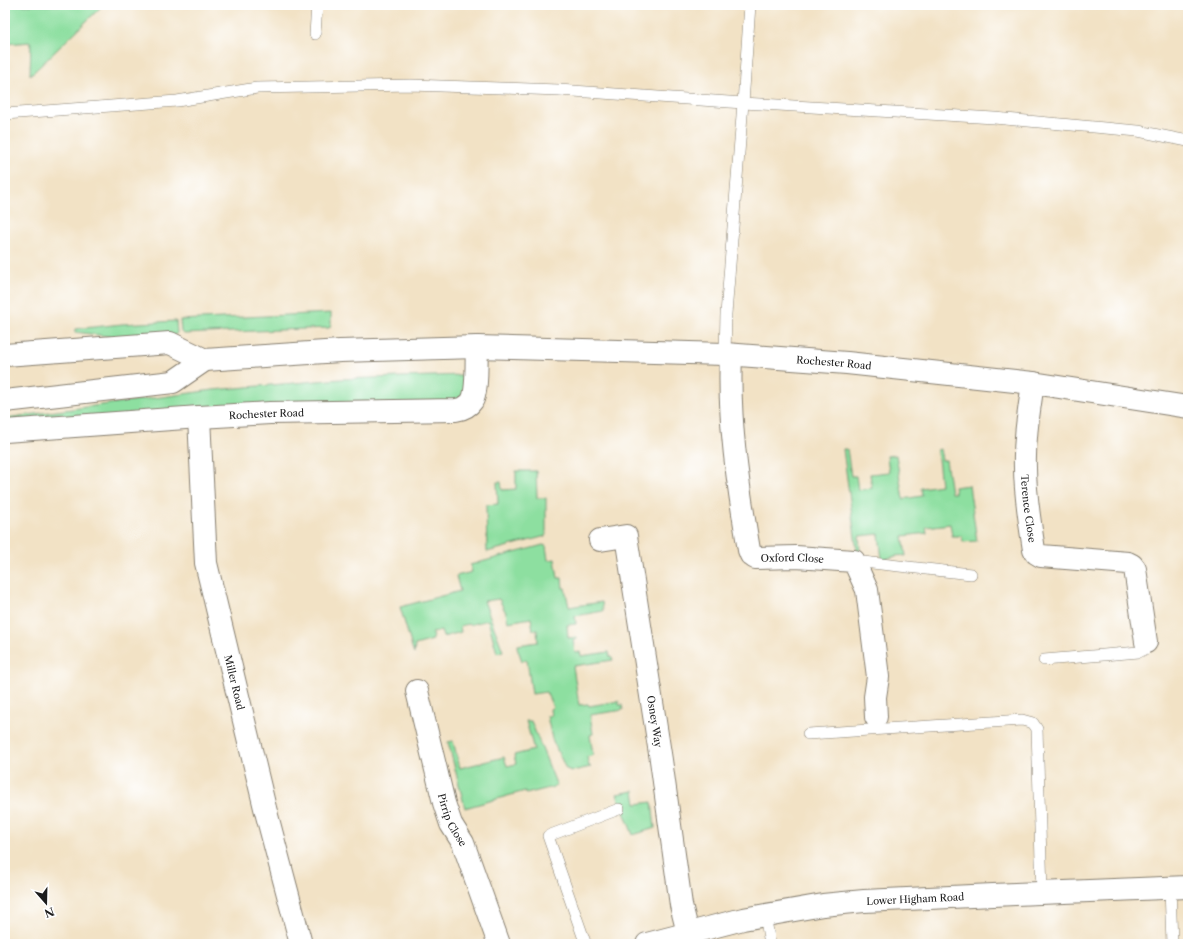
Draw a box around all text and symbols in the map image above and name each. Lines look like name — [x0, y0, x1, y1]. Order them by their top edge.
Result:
street label: Rochester Road — [796, 353, 872, 372]
street label: Rochester Road — [228, 406, 304, 422]
street label: Terence Close — [1019, 474, 1039, 544]
street label: Oxford Close — [761, 550, 825, 565]
street label: Miller Road — [222, 654, 248, 711]
street label: Osney Way — [644, 694, 666, 749]
street label: Pirrip Close — [435, 792, 470, 849]
north arrow — [26, 883, 66, 923]
street label: Lower Higham Road — [866, 890, 965, 907]
text: N — [42, 904, 56, 921]

